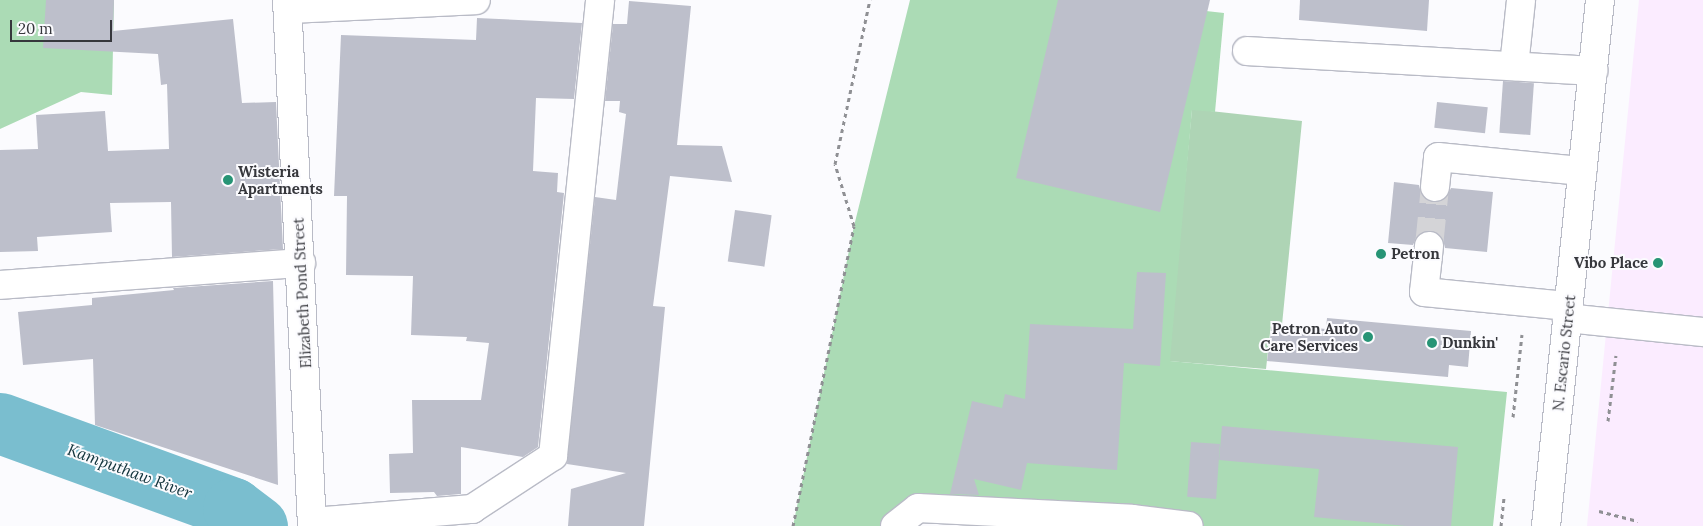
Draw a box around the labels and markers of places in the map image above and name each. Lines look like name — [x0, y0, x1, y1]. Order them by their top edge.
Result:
place label: Wisteria Apartments — [238, 162, 323, 197]
marker: Wisteria Apartments — [222, 174, 234, 186]
place label: Petron — [1391, 245, 1440, 263]
marker: Petron — [1375, 248, 1387, 260]
place label: Vibo Place — [1574, 254, 1648, 272]
marker: Vibo Place — [1652, 257, 1664, 269]
place label: Petron Auto Care Services — [1260, 319, 1358, 354]
marker: Petron Auto Care Services — [1362, 331, 1374, 343]
place label: Dunkin' — [1442, 334, 1498, 352]
marker: Dunkin' — [1426, 337, 1438, 349]

